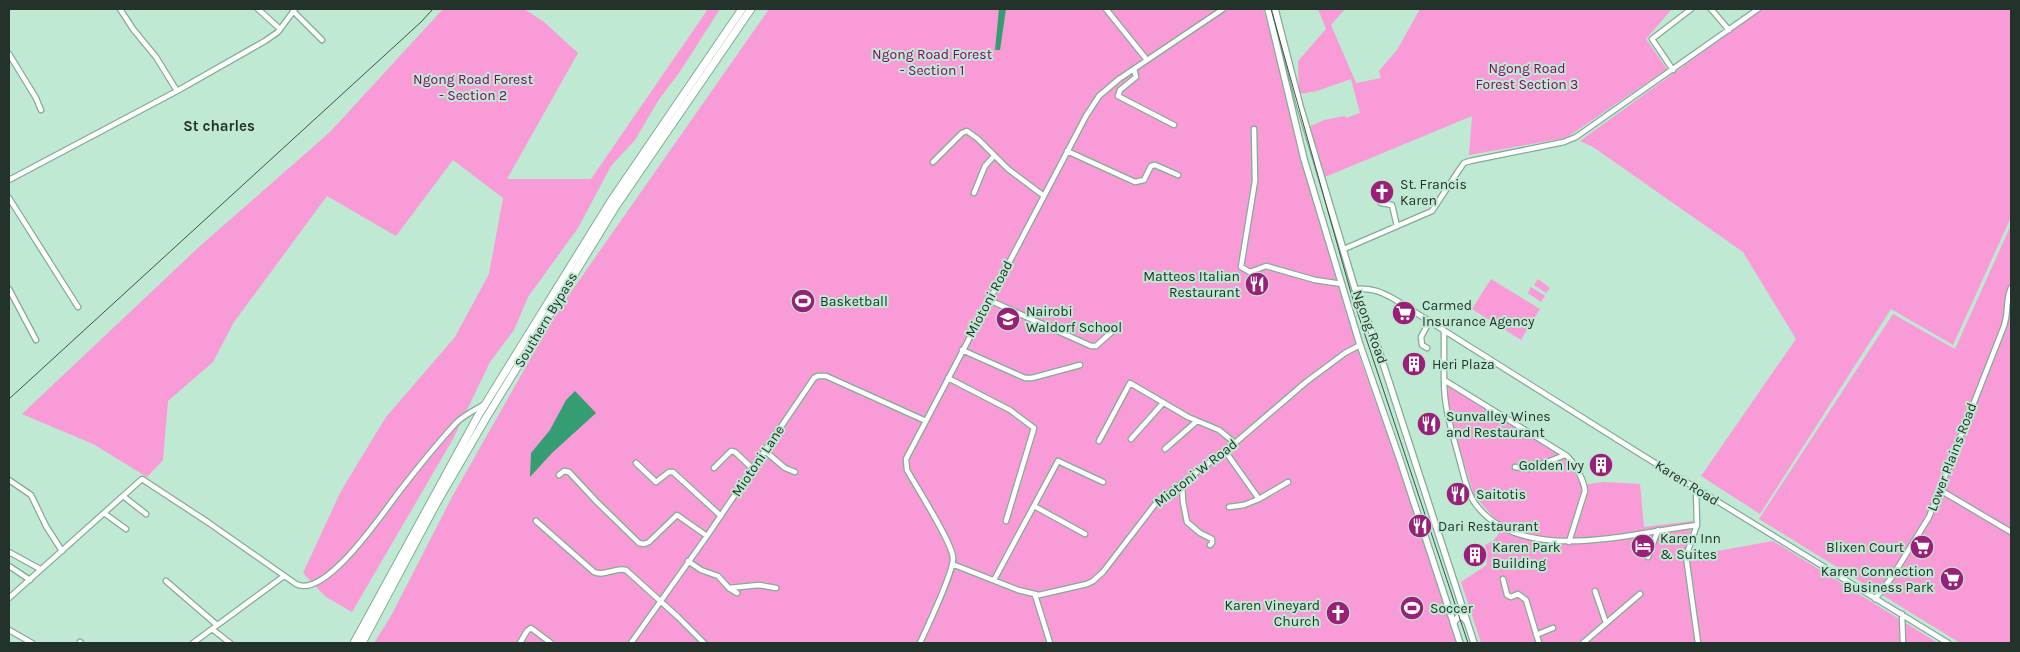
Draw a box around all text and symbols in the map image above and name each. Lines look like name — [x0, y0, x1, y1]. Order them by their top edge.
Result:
park label: Ngong Road Forest - Section 1 — [872, 46, 992, 79]
park label: Ngong Road Forest Section 3 — [1476, 60, 1578, 93]
park label: Ngong Road Forest - Section 2 — [413, 71, 533, 104]
district label: St charles — [183, 117, 255, 135]
place label: St. Francis Karen — [1400, 176, 1467, 209]
church icon: St. Francis Karen — [1369, 179, 1395, 205]
street label: Miotoni Road — [962, 258, 1016, 340]
place label: Matteos Italian Restaurant — [1143, 268, 1240, 301]
street label: Southern Bypass — [511, 269, 581, 371]
restaurant icon: Matteos Italian Restaurant — [1244, 271, 1270, 297]
sports icon: Basketball — [790, 288, 816, 314]
street label: Ngong Road — [1349, 288, 1391, 366]
place label: Basketball — [820, 293, 888, 310]
place label: Carmed Insurance Agency — [1422, 297, 1535, 330]
supermarket icon: Carmed Insurance Agency — [1391, 300, 1417, 326]
place label: Nairobi Waldorf School — [1026, 303, 1122, 336]
school or university icon: Nairobi Waldorf School — [995, 306, 1021, 332]
building icon: Heri Plaza — [1401, 351, 1427, 377]
place label: Heri Plaza — [1432, 356, 1495, 373]
street label: Lower Plains Road — [1923, 400, 1981, 514]
place label: Sunvalley Wines and Restaurant — [1446, 408, 1551, 441]
restaurant icon: Sunvalley Wines and Restaurant — [1416, 411, 1442, 437]
street label: Miotoni Lane — [728, 422, 788, 500]
street label: Miotoni W Road — [1151, 435, 1241, 511]
building icon: Golden Ivy — [1588, 452, 1614, 478]
place label: Golden Ivy — [1519, 457, 1584, 474]
street label: Karen Road — [1652, 457, 1722, 509]
restaurant icon: Saitotis — [1445, 481, 1471, 507]
place label: Saitotis — [1476, 486, 1526, 503]
restaurant icon: Dari Restaurant — [1407, 513, 1433, 539]
place label: Dari Restaurant — [1438, 518, 1539, 535]
place label: Karen Inn & Suites — [1660, 530, 1721, 563]
hotel icon: Karen Inn & Suites — [1630, 533, 1656, 559]
supermarket icon: Blixen Court — [1909, 534, 1935, 560]
place label: Karen Park Building — [1492, 539, 1561, 572]
place label: Blixen Court — [1826, 539, 1904, 556]
building icon: Karen Park Building — [1462, 542, 1488, 568]
place label: Karen Connection Business Park — [1821, 563, 1934, 596]
supermarket icon: Karen Connection Business Park — [1939, 566, 1965, 592]
sports icon: Soccer — [1399, 595, 1425, 621]
place label: Karen Vineyard Church — [1224, 597, 1320, 630]
church icon: Karen Vineyard Church — [1325, 600, 1351, 626]
place label: Soccer — [1430, 600, 1474, 617]

